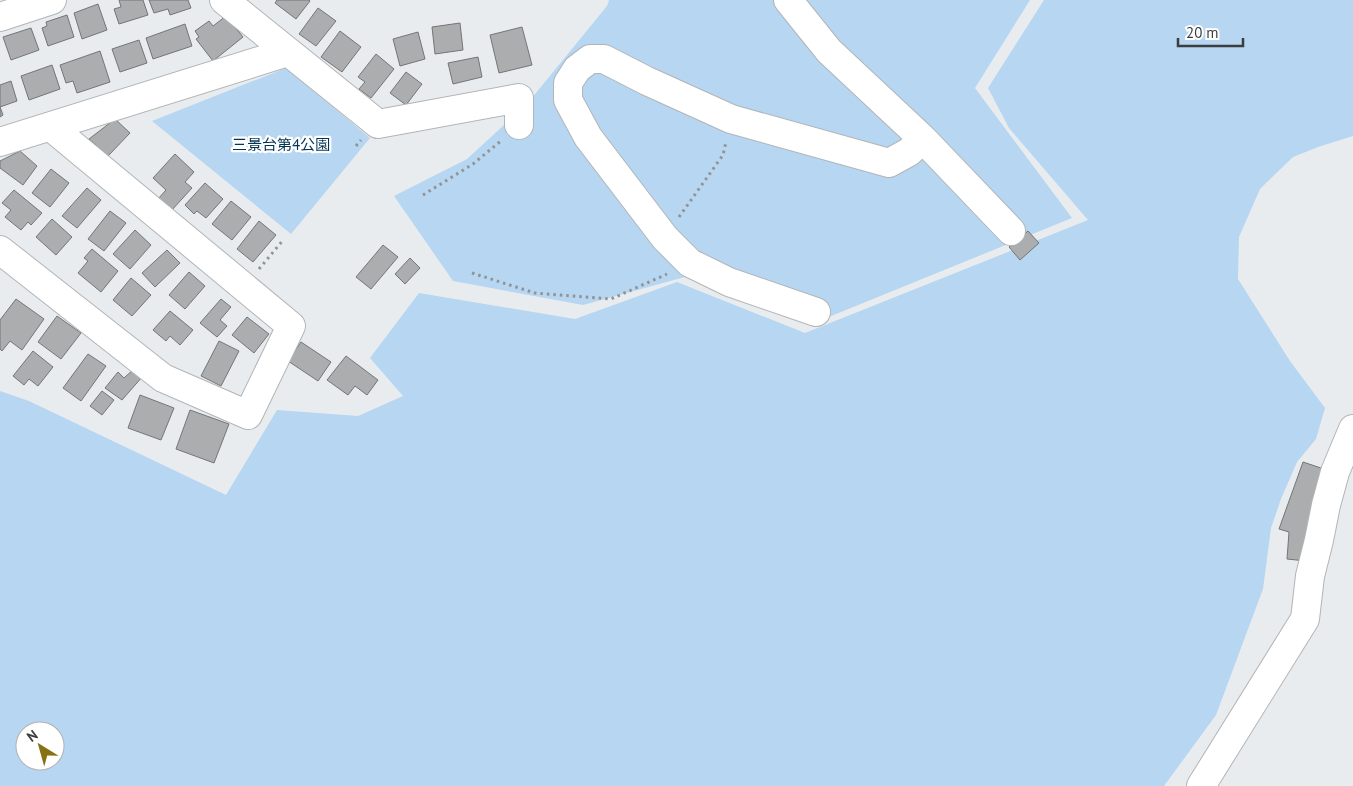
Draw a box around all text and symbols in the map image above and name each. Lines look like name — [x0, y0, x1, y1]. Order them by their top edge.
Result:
scale bar — [1178, 15, 1243, 47]
text: 20 m — [1186, 23, 1219, 42]
park label: 三景台第4公園 — [232, 135, 330, 154]
north arrow — [15, 721, 65, 771]
text: N — [23, 726, 41, 746]

